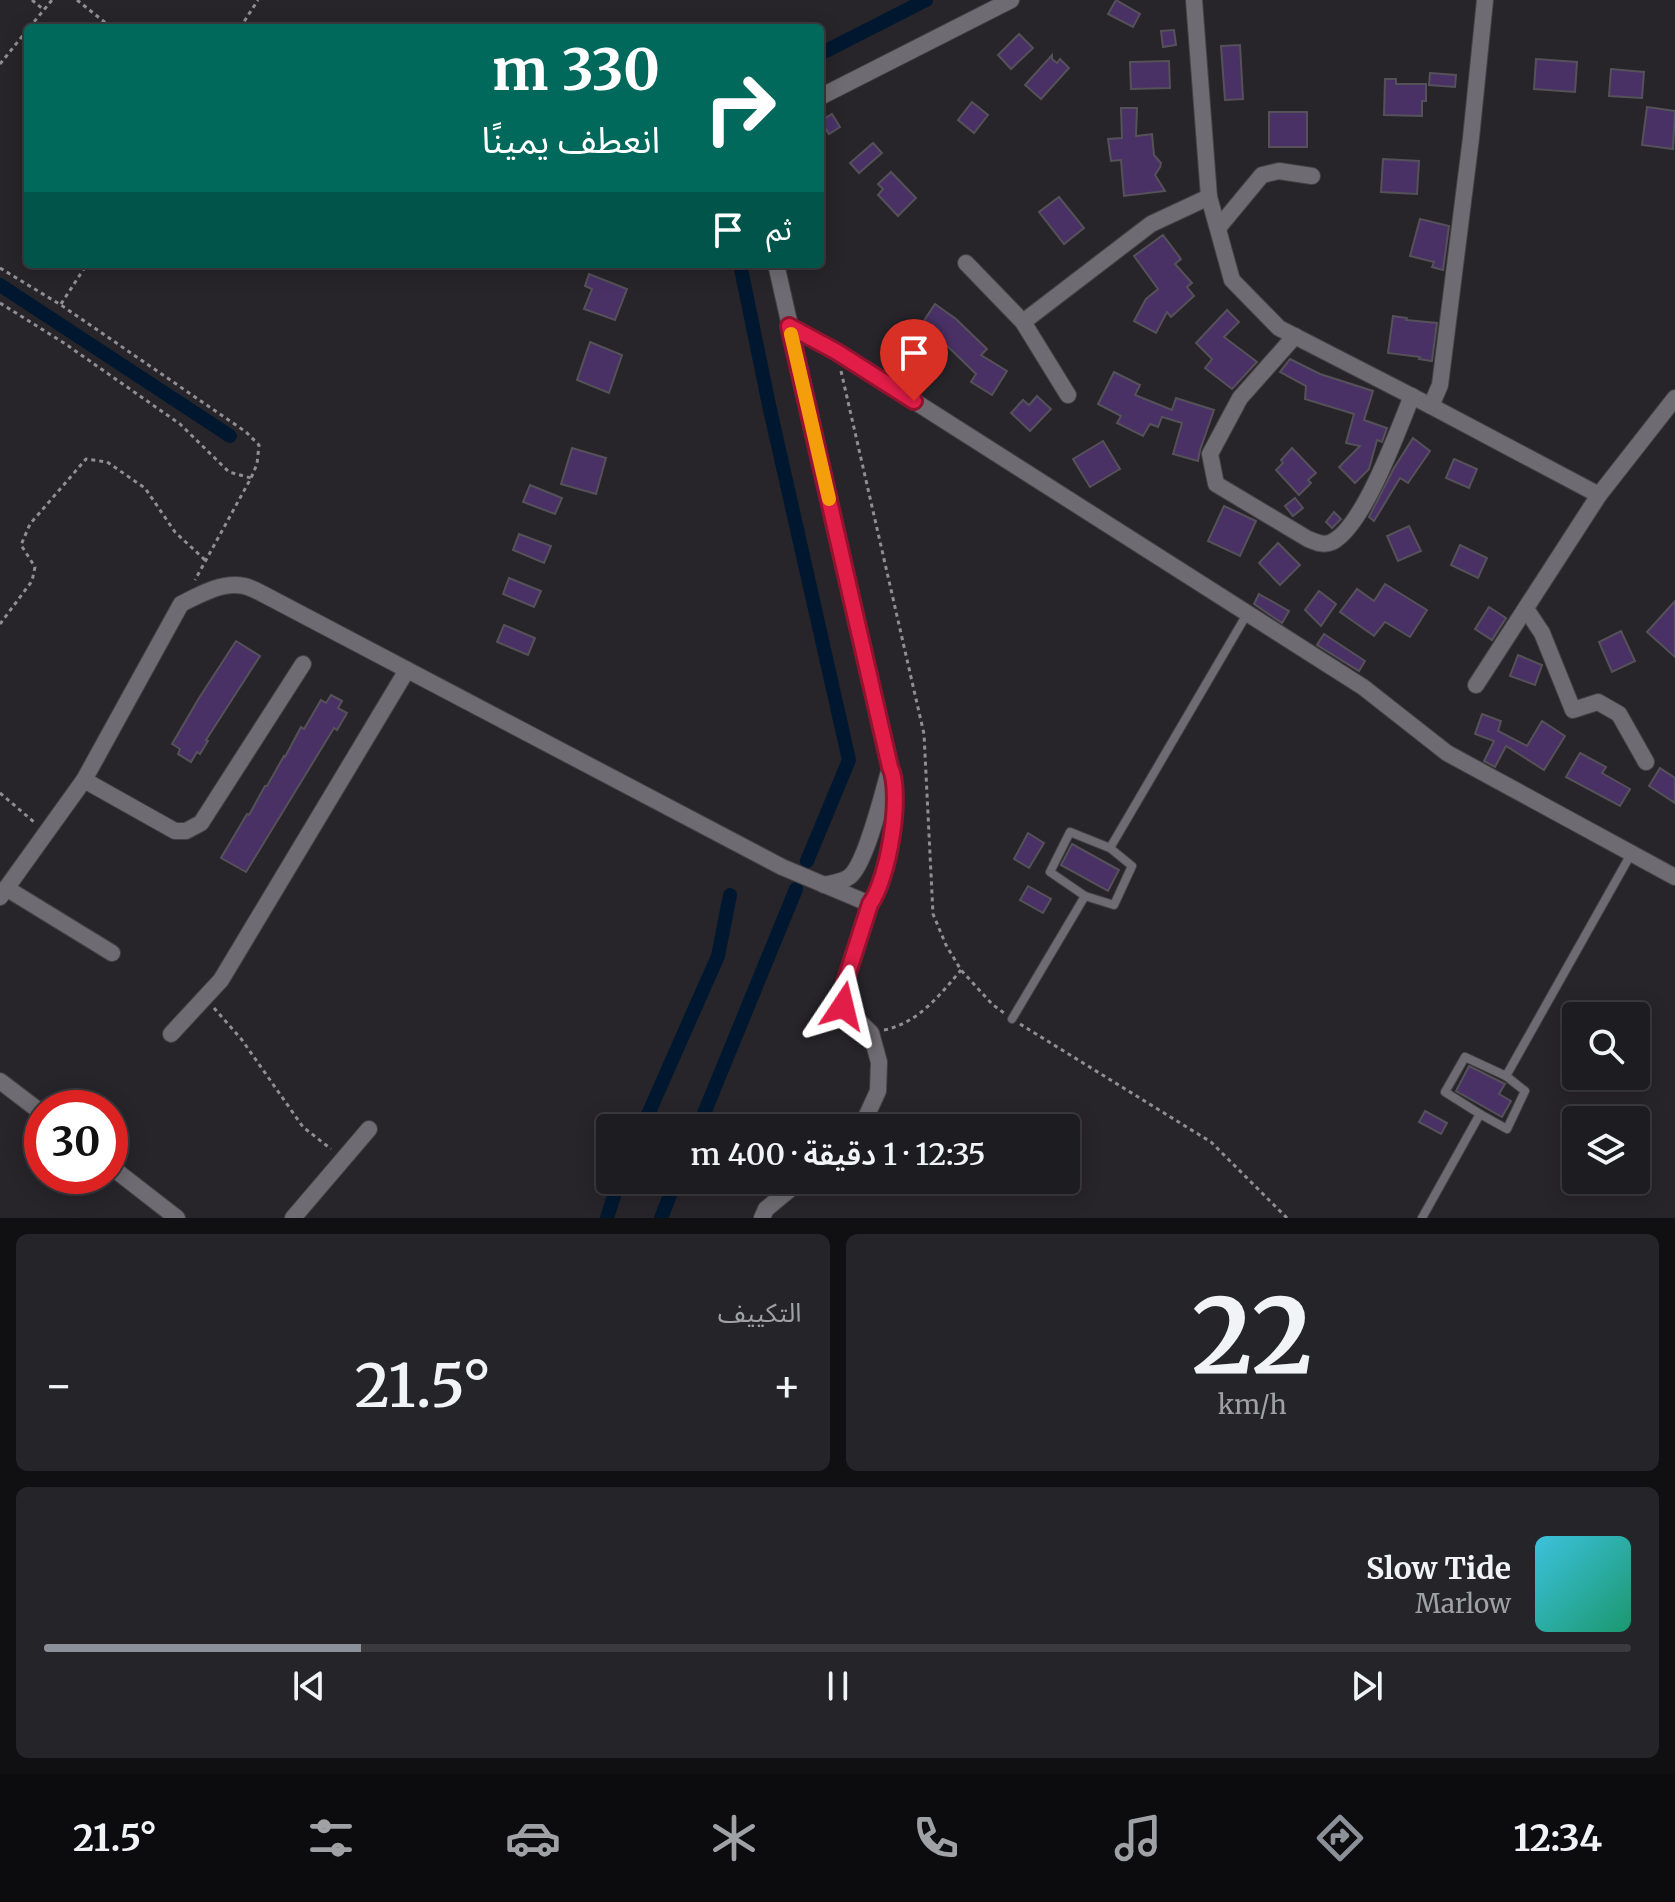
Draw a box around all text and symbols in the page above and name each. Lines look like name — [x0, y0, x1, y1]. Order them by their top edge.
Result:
text: 330 m — [492, 35, 660, 105]
icon: right — [688, 56, 792, 160]
text: انعطف يمينًا — [482, 118, 660, 163]
icon: arrive — [706, 208, 750, 252]
text: ثم — [766, 210, 792, 248]
pin — [880, 319, 948, 401]
icon: arrive — [892, 331, 936, 375]
position arrow — [801, 964, 885, 1048]
map controls — [1562, 1002, 1650, 1194]
button: search — [1562, 1002, 1650, 1090]
speed limit sign: 30 — [24, 1090, 128, 1194]
button: layers — [1562, 1106, 1650, 1194]
text: 12:35 · 1 دقيقة · 400 m — [690, 1135, 986, 1173]
text: 22 — [1192, 1271, 1313, 1401]
text: التكييف — [718, 1296, 802, 1329]
text: 21.5° — [355, 1348, 491, 1423]
text: − — [44, 1358, 73, 1413]
text: + — [772, 1358, 801, 1413]
text: km/h — [1218, 1388, 1287, 1421]
text: Slow Tide — [1366, 1549, 1511, 1587]
text: Marlow — [1415, 1587, 1511, 1620]
icon: previous — [287, 1664, 331, 1708]
icon: pause — [816, 1664, 860, 1708]
icon: next — [1345, 1664, 1389, 1708]
icon: filters — [303, 1810, 359, 1866]
icon: car — [505, 1810, 561, 1866]
icon: climate — [706, 1810, 762, 1866]
icon: phone — [908, 1810, 964, 1866]
icon: music — [1110, 1810, 1166, 1866]
icon: directions — [1312, 1810, 1368, 1866]
text: 21.5° — [73, 1816, 157, 1861]
text: 12:34 — [1513, 1816, 1602, 1861]

